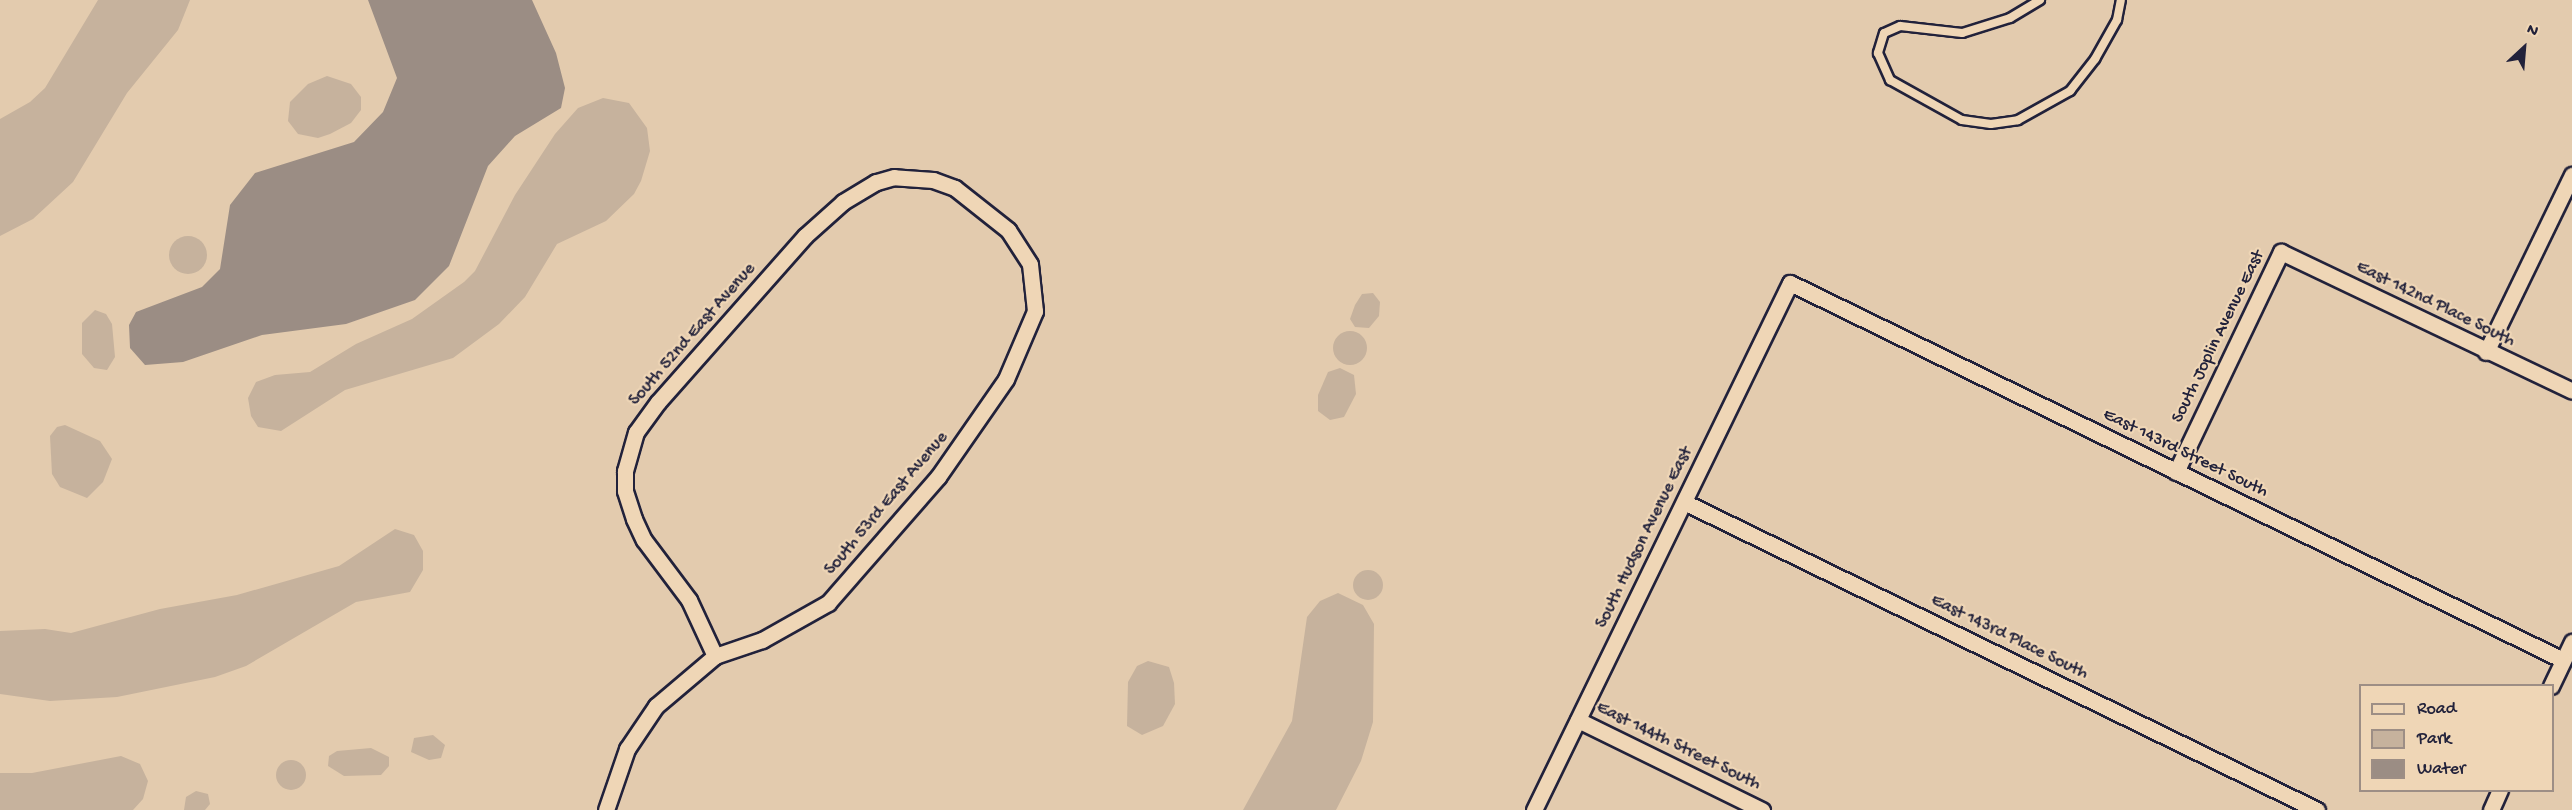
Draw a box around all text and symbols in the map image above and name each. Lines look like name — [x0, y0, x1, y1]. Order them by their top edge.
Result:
north arrow — [2494, 18, 2554, 78]
text: N — [2523, 21, 2541, 42]
street label: South Joplin Avenue East — [2168, 247, 2270, 427]
street label: East 142nd Place South — [2352, 257, 2518, 353]
street label: South 52nd East Avenue — [625, 259, 761, 411]
street label: East 143rd Street South — [2099, 405, 2271, 503]
street label: South 53rd East Avenue — [821, 428, 953, 580]
street label: South Hudson Avenue East — [1592, 444, 1698, 632]
street label: East 143rd Place South — [1927, 590, 2091, 686]
legend — [2359, 684, 2554, 792]
street label: East 144th Street South — [1592, 698, 1764, 796]
text: Road — [2417, 699, 2456, 720]
text: Park — [2417, 729, 2451, 750]
text: Water — [2417, 759, 2465, 780]

